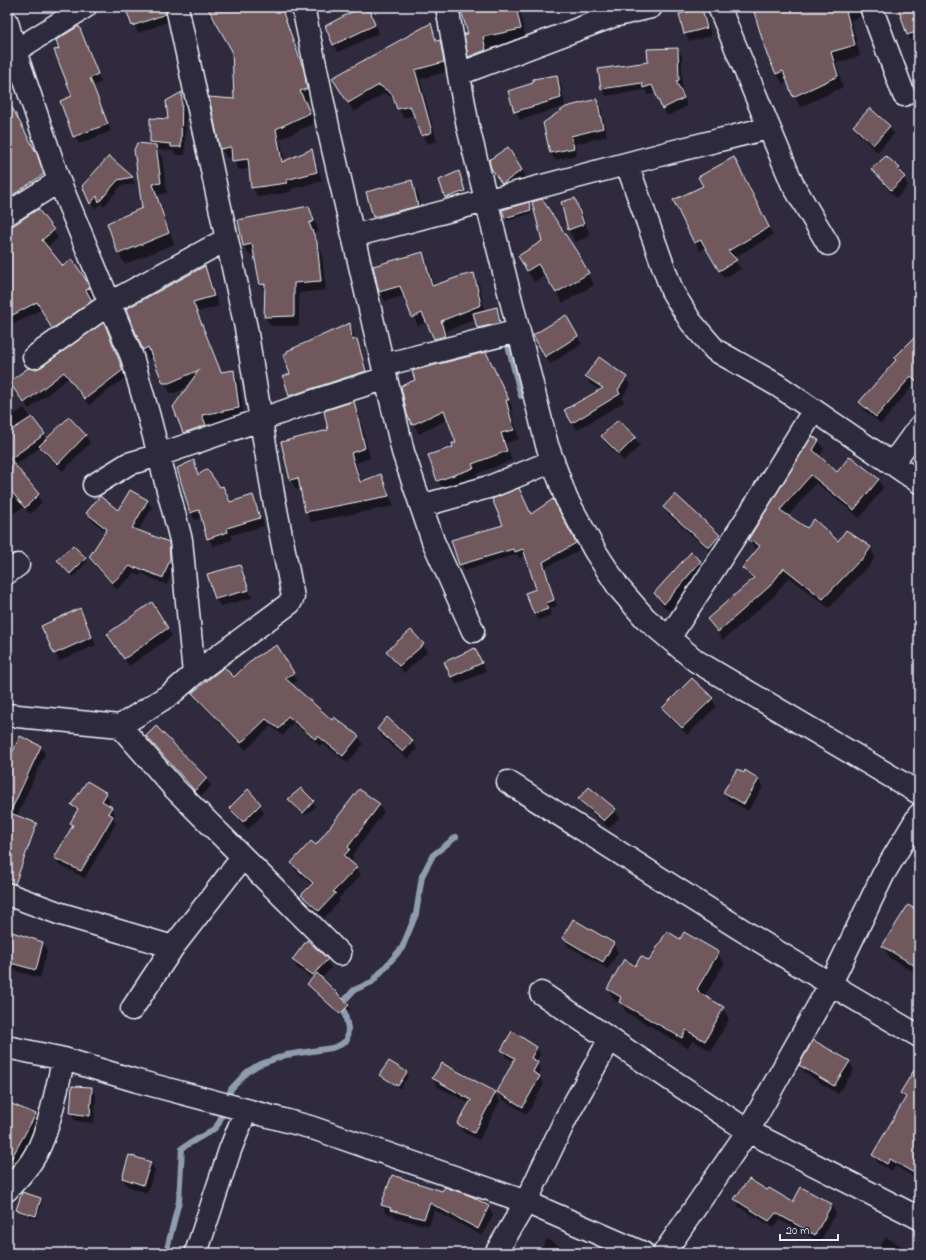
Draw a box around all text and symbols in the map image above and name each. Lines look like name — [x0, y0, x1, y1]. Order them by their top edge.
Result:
scale bar — [780, 1216, 838, 1242]
text: 20 m — [786, 1222, 809, 1240]

